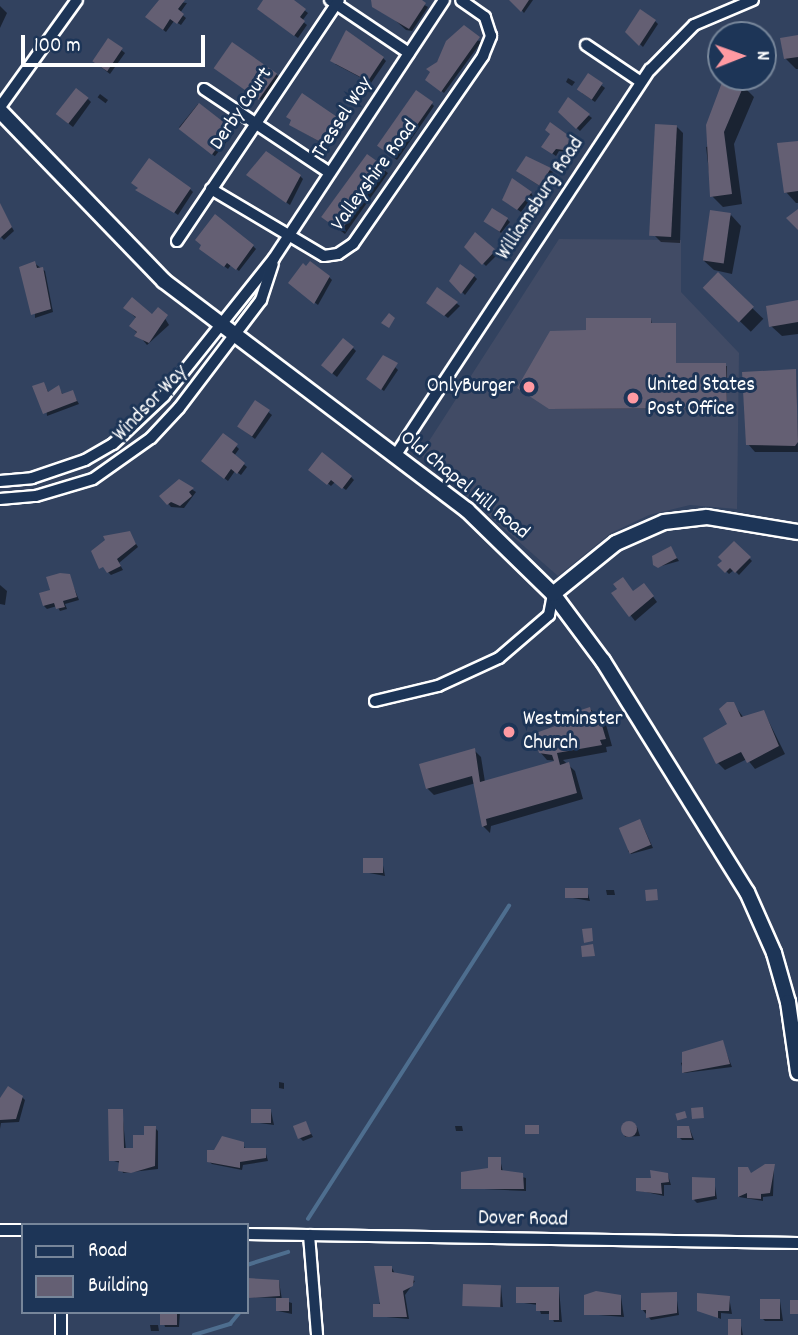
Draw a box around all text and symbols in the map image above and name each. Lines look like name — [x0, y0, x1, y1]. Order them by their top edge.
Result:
scale bar — [24, 21, 208, 65]
north arrow — [707, 21, 777, 91]
text: 100 m — [34, 32, 81, 62]
text: N — [748, 51, 775, 61]
street label: Derby Court — [205, 63, 279, 155]
street label: Tressel Way — [307, 72, 379, 164]
street label: Valleyshire Road — [326, 116, 424, 236]
street label: Williamsburg Road — [492, 133, 590, 265]
street label: Windsor Way — [108, 360, 194, 448]
place label: United States Post Office — [647, 373, 755, 423]
place label: OnlyBurger — [427, 374, 515, 400]
marker: OnlyBurger — [521, 379, 537, 395]
marker: United States Post Office — [625, 390, 641, 406]
street label: Old Chapel Hill Road — [394, 426, 534, 546]
place label: Westminster Church — [523, 707, 622, 757]
marker: Westminster Church — [501, 724, 517, 740]
street label: Dover Road — [478, 1207, 568, 1233]
legend — [21, 1223, 248, 1314]
text: Road — [88, 1237, 127, 1267]
text: Building — [88, 1272, 148, 1302]

